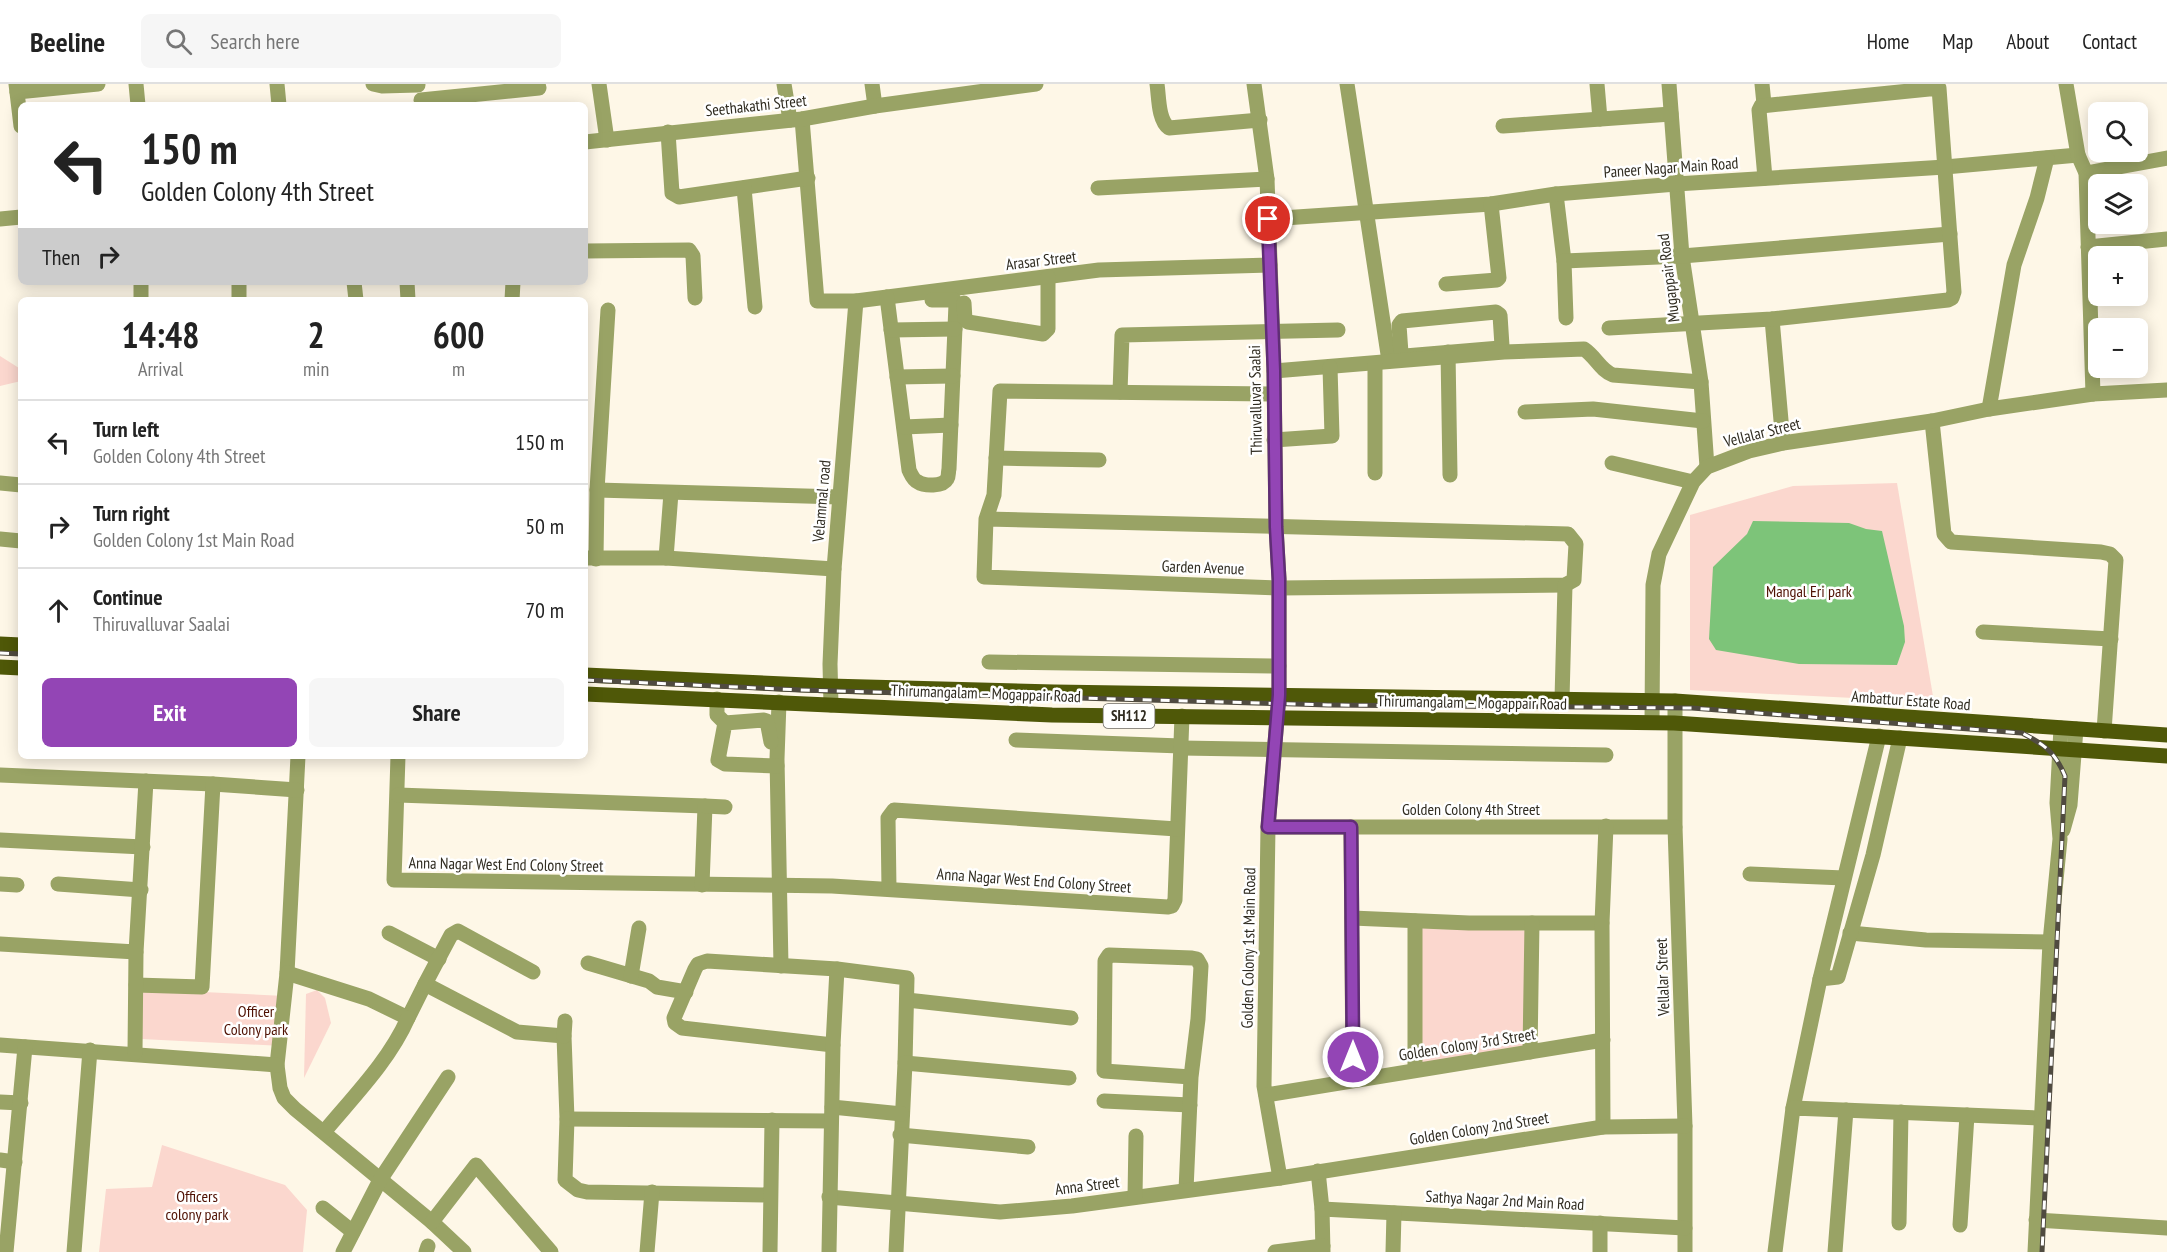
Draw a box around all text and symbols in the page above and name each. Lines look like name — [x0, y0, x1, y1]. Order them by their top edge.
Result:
search box — [141, 14, 561, 68]
text: Beeline — [30, 23, 105, 60]
icon: search — [162, 25, 195, 58]
text: Search here — [210, 27, 300, 55]
text: Home — [1867, 28, 1909, 55]
text: Map — [1942, 28, 1973, 55]
text: About — [2006, 28, 2049, 55]
text: Contact — [2082, 28, 2137, 55]
street label: Seethakathi Street — [704, 90, 808, 120]
map controls — [2088, 102, 2148, 378]
button: search — [2088, 102, 2148, 162]
text: 150 m — [141, 121, 238, 176]
icon: left — [42, 126, 120, 204]
street label: Paneer Nagar Main Road — [1603, 152, 1739, 182]
text: Golden Colony 4th Street — [141, 174, 374, 208]
button: layers — [2088, 174, 2148, 234]
pin — [1242, 193, 1293, 244]
icon: arrive — [1251, 202, 1284, 235]
street label: Mugappair Road — [1653, 232, 1683, 324]
icon: right — [92, 240, 125, 273]
text: Then — [42, 243, 80, 271]
street label: Arasar Street — [1005, 246, 1078, 274]
button: + — [2088, 246, 2148, 306]
text: 14:48 — [122, 311, 199, 358]
text: 2 — [307, 311, 325, 358]
text: 600 — [433, 311, 484, 358]
button: − — [2088, 318, 2148, 378]
street label: Thiruvalluvar Saalai — [1244, 345, 1266, 455]
text: Arrival — [138, 356, 183, 382]
text: min — [303, 356, 329, 382]
text: m — [452, 356, 465, 382]
street label: Vellalar Street — [1721, 413, 1803, 451]
text: Turn left — [93, 415, 159, 443]
icon: left — [42, 426, 75, 459]
text: 150 m — [515, 428, 564, 456]
text: Golden Colony 4th Street — [93, 443, 266, 469]
street label: Velammal road — [807, 459, 835, 544]
text: Turn right — [93, 499, 170, 527]
icon: right — [42, 510, 75, 543]
text: 50 m — [525, 512, 564, 540]
text: Golden Colony 1st Main Road — [93, 527, 294, 553]
street label: Garden Avenue — [1161, 556, 1245, 578]
park label: Mangal Eri park — [1766, 581, 1853, 601]
text: Continue — [93, 583, 163, 611]
icon: ahead — [42, 594, 75, 627]
text: 70 m — [525, 596, 564, 624]
text: Thiruvalluvar Saalai — [93, 611, 230, 637]
button: Exit — [42, 678, 297, 747]
button: Share — [309, 678, 564, 747]
street label: Thirumangalam – Mogappair Road — [891, 680, 1081, 706]
street label: Ambattur Estate Road — [1851, 686, 1971, 714]
street label: Thirumangalam – Mogappair Road — [1377, 690, 1567, 714]
road number: SH112 — [1104, 704, 1154, 728]
street label: Golden Colony 4th Street — [1402, 799, 1541, 819]
street label: Anna Nagar West End Colony Street — [408, 852, 604, 876]
street label: Anna Nagar West End Colony Street — [936, 863, 1133, 897]
street label: Golden Colony 1st Main Road — [1237, 867, 1259, 1029]
street label: Vellalar Street — [1651, 937, 1673, 1017]
park label: Officer Colony park — [224, 1001, 289, 1039]
street label: Golden Colony 3rd Street — [1397, 1023, 1537, 1065]
position arrow — [1321, 1025, 1385, 1089]
street label: Golden Colony 2nd Street — [1408, 1107, 1551, 1149]
street label: Anna Street — [1054, 1171, 1121, 1199]
park label: Officers colony park — [166, 1186, 229, 1224]
street label: Sathya Nagar 2nd Main Road — [1425, 1186, 1585, 1214]

